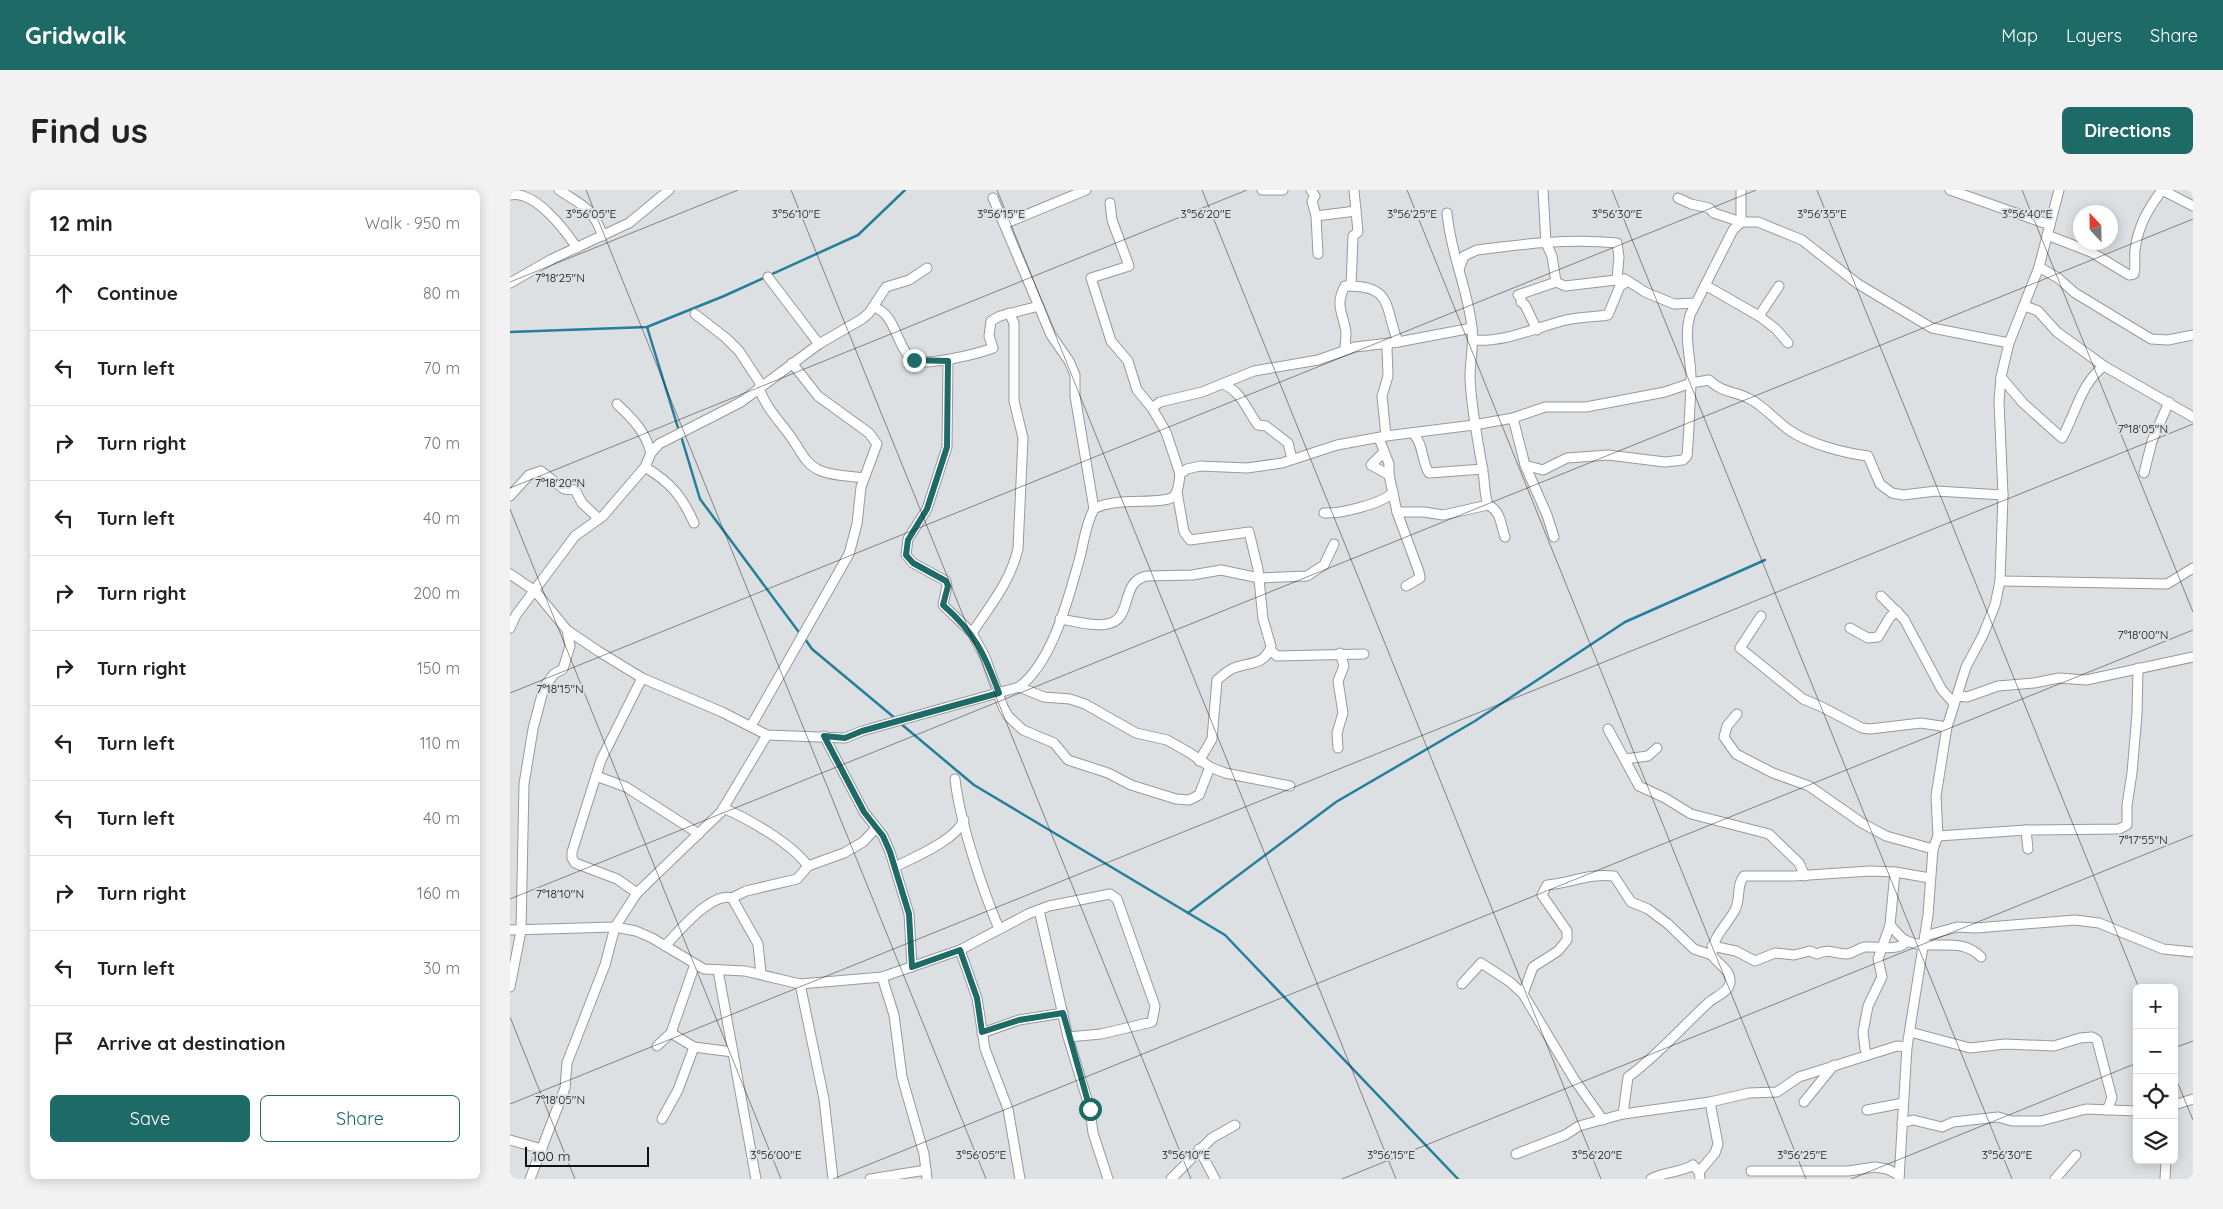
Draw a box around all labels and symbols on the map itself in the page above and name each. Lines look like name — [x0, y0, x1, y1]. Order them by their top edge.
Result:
north arrow — [2073, 205, 2118, 250]
text: 3°56'05"E — [566, 206, 617, 221]
text: 3°56'10"E — [772, 206, 820, 221]
text: 3°56'15"E — [977, 206, 1025, 221]
text: 3°56'20"E — [1181, 206, 1232, 221]
text: 3°56'25"E — [1387, 206, 1437, 221]
text: 3°56'30"E — [1592, 206, 1642, 221]
text: 3°56'35"E — [1797, 206, 1847, 221]
text: 3°56'40"E — [2002, 206, 2052, 221]
text: 7°18'25"N — [535, 270, 585, 285]
route end — [903, 349, 926, 372]
text: 7°18'05"N — [2118, 421, 2168, 436]
text: 7°18'20"N — [535, 475, 585, 490]
text: 7°18'00"N — [2118, 627, 2169, 642]
text: 7°18'15"N — [536, 681, 584, 696]
text: 7°17'55"N — [2118, 832, 2168, 847]
text: 7°18'10"N — [536, 886, 584, 901]
text: 7°18'05"N — [535, 1092, 585, 1107]
route start — [1079, 1098, 1102, 1121]
scale bar — [525, 1144, 649, 1167]
text: 3°56'00"E — [750, 1147, 802, 1162]
text: 3°56'05"E — [956, 1147, 1007, 1162]
text: 3°56'10"E — [1162, 1147, 1210, 1162]
text: 3°56'15"E — [1367, 1147, 1415, 1162]
text: 3°56'20"E — [1572, 1147, 1623, 1162]
text: 3°56'25"E — [1777, 1147, 1827, 1162]
text: 3°56'30"E — [1982, 1147, 2032, 1162]

